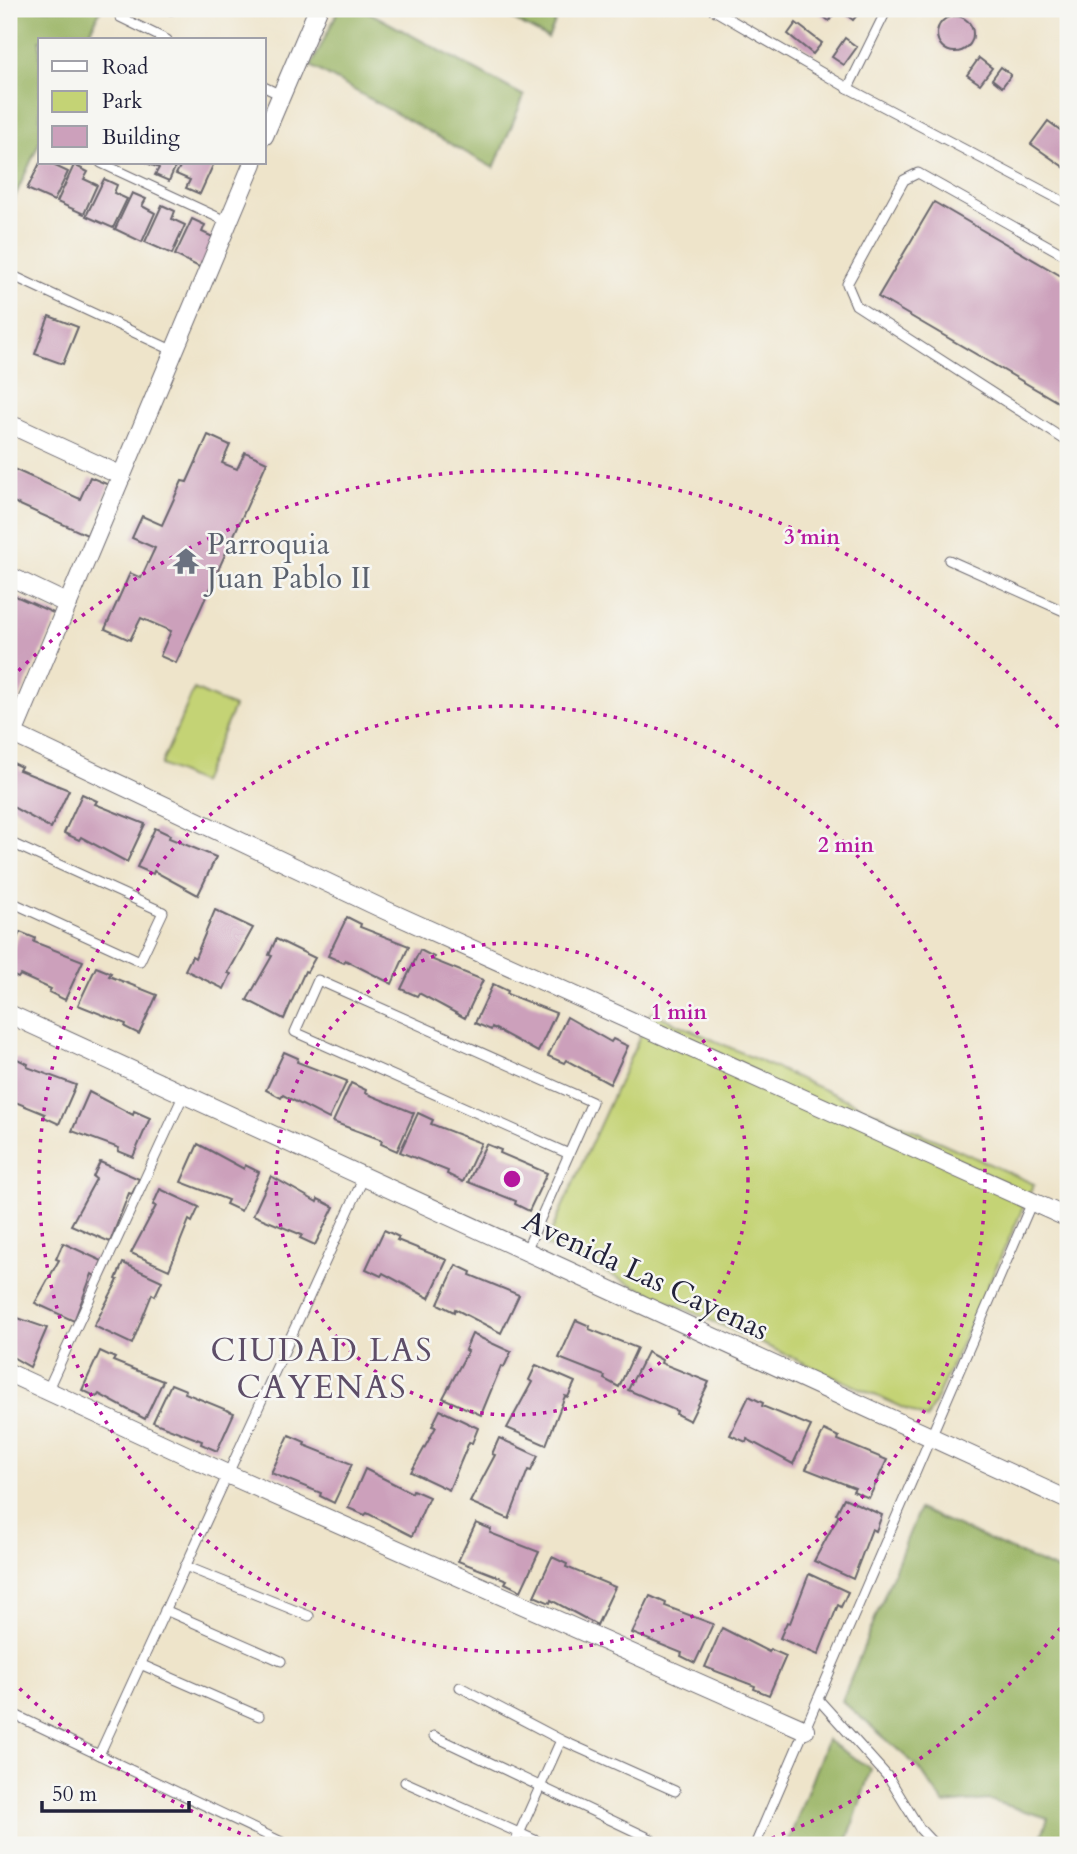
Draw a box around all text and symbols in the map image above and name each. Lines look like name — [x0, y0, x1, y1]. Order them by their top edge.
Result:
legend — [38, 38, 266, 164]
text: Road — [102, 53, 148, 82]
text: Park — [102, 87, 143, 116]
text: Building — [102, 123, 180, 152]
text: 3 min — [784, 523, 840, 552]
place label: Parroquia Juan Pablo II — [203, 524, 371, 599]
temple icon: Parroquia Juan Pablo II — [171, 546, 201, 576]
text: 2 min — [818, 831, 874, 860]
text: 1 min — [651, 998, 707, 1027]
centre of rings — [500, 1167, 524, 1191]
street label: Avenida Las Cayenas — [516, 1200, 776, 1351]
district label: CIUDAD LAS CAYENAS — [210, 1329, 434, 1410]
scale bar — [42, 1770, 189, 1814]
text: 50 m — [52, 1780, 97, 1809]

